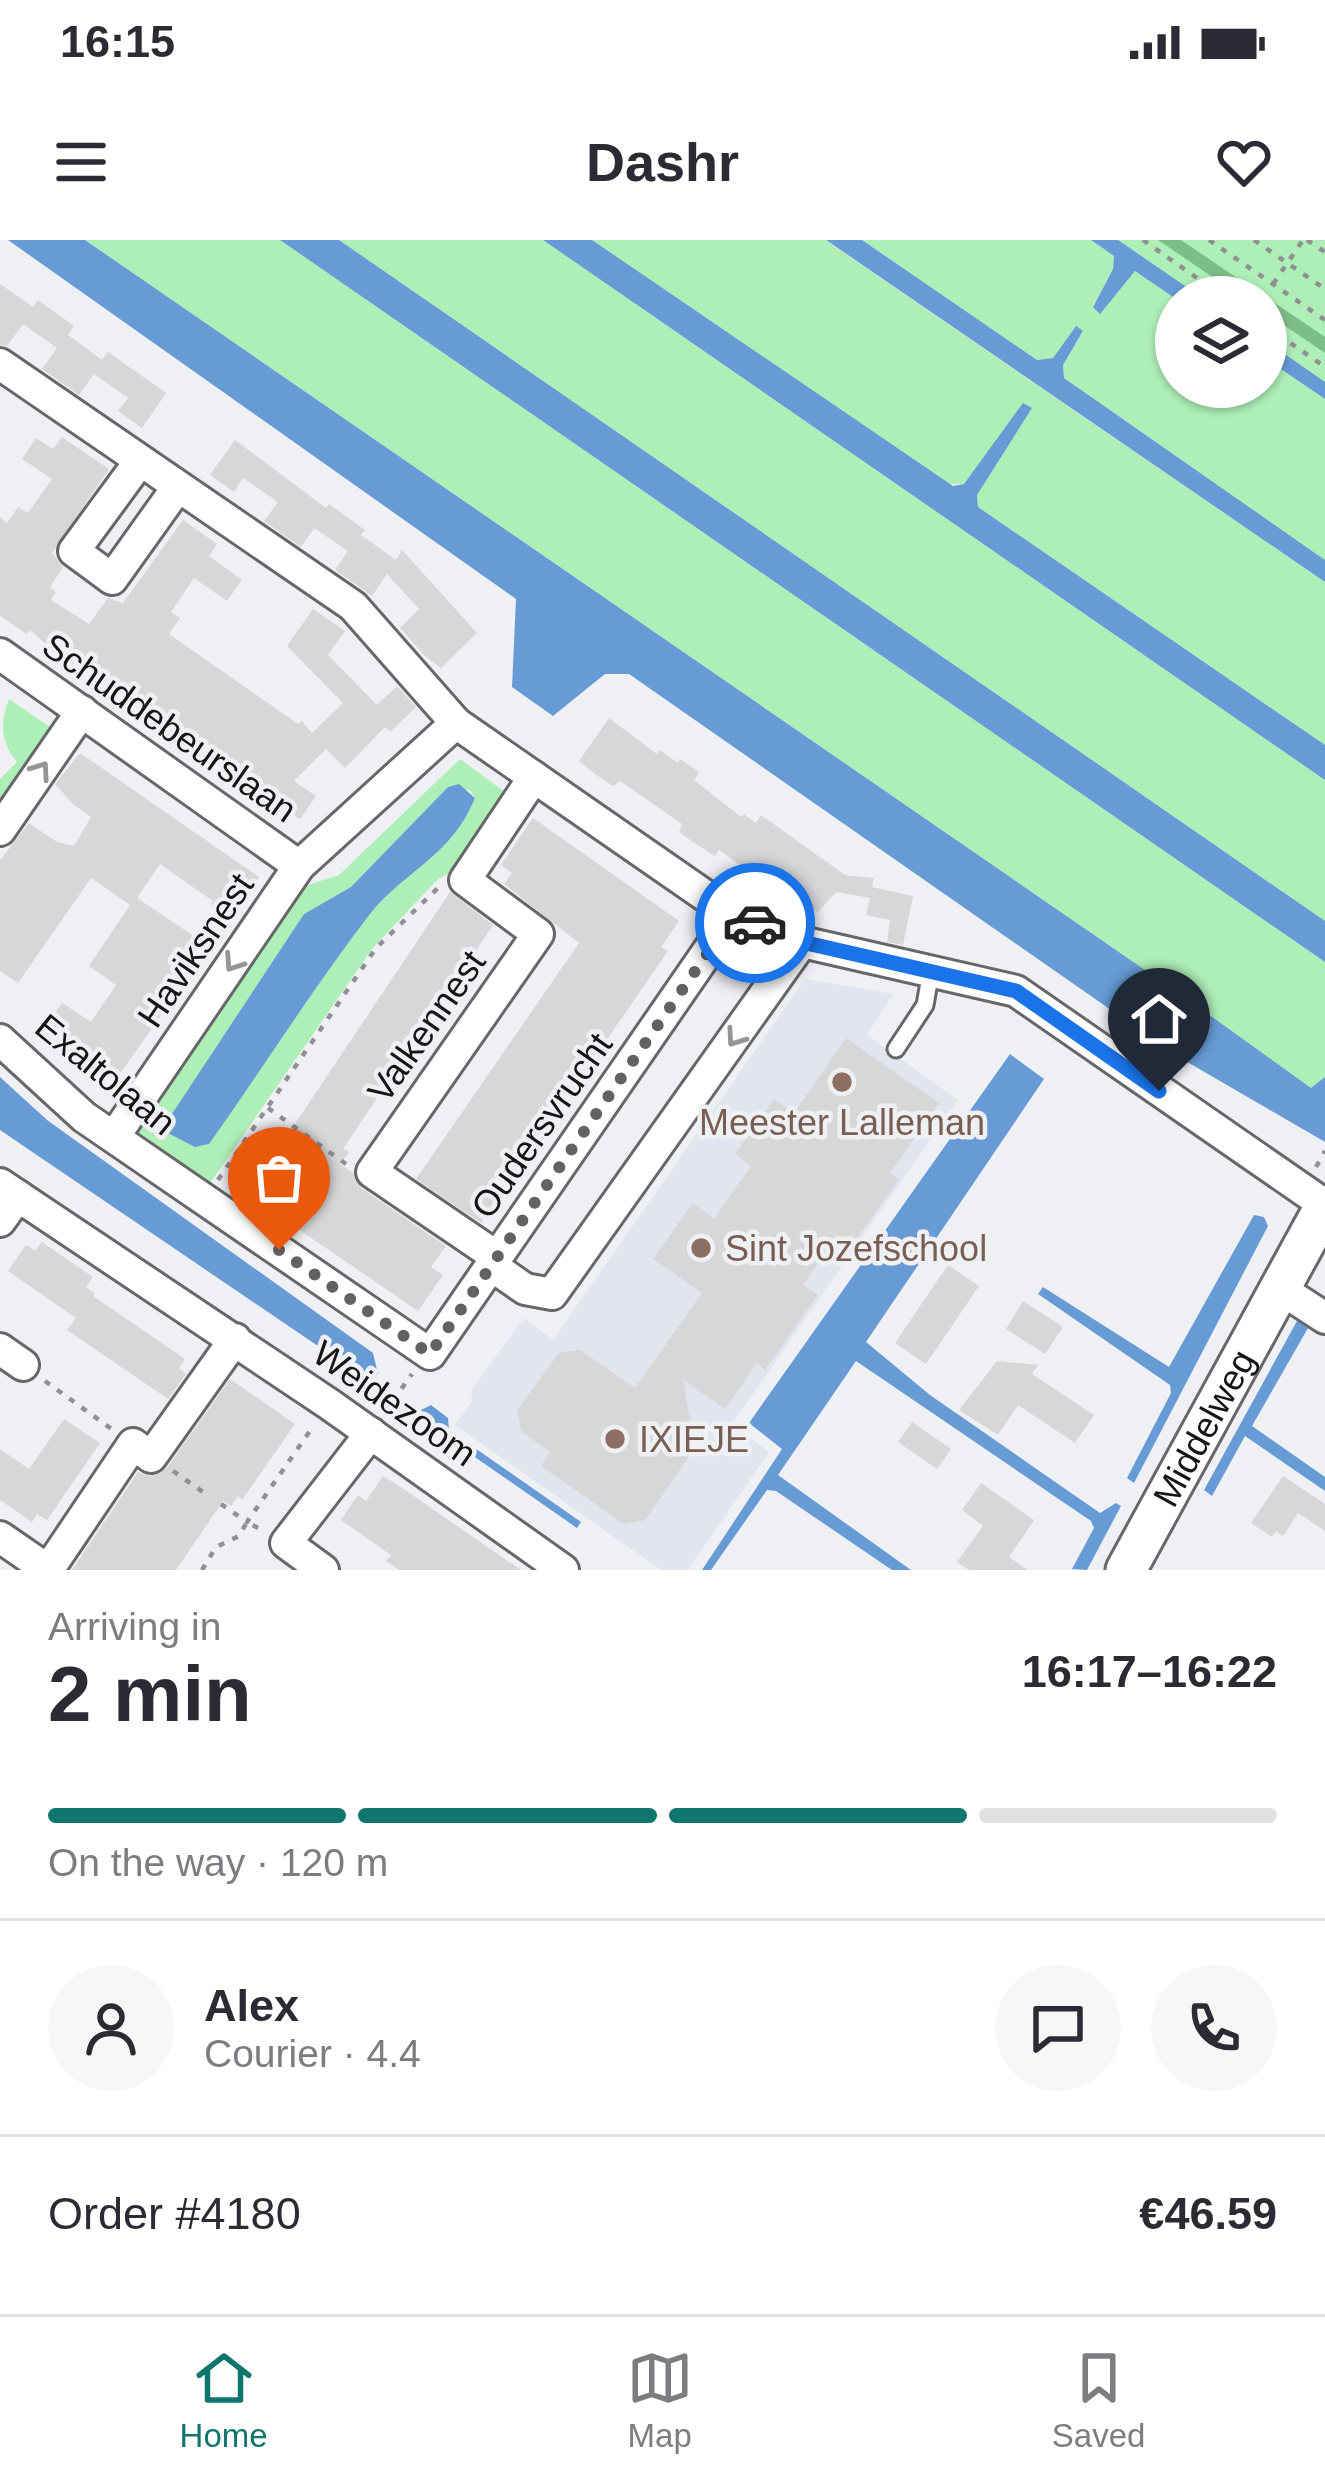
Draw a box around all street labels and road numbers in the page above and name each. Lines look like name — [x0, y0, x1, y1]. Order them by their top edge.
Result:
street label: Schuddebeurslaan — [35, 625, 304, 830]
street label: Haviksnest — [129, 866, 262, 1035]
street label: Valkennest — [359, 943, 494, 1110]
street label: Exaltolaan — [27, 1006, 184, 1143]
street label: Oudersvrucht — [463, 1025, 620, 1226]
street label: Weidezoom — [305, 1332, 484, 1475]
street label: Middelweg — [1145, 1343, 1263, 1513]

